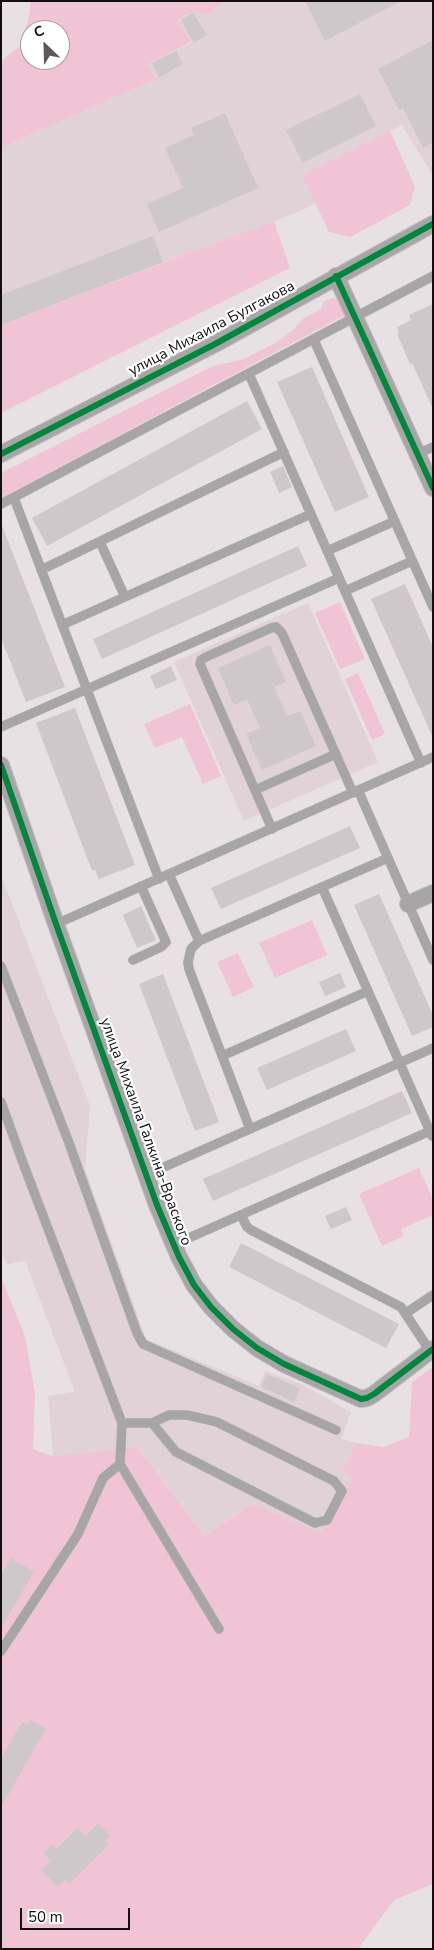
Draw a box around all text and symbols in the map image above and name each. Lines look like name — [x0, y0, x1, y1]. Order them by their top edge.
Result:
north arrow — [20, 20, 70, 70]
text: С — [31, 21, 47, 42]
street label: улица Михаила Булгакова — [126, 277, 298, 381]
street label: улица Михаила Галкина-Враского — [95, 1016, 195, 1248]
scale bar — [22, 1898, 132, 1930]
text: 50 m — [28, 1907, 63, 1927]

